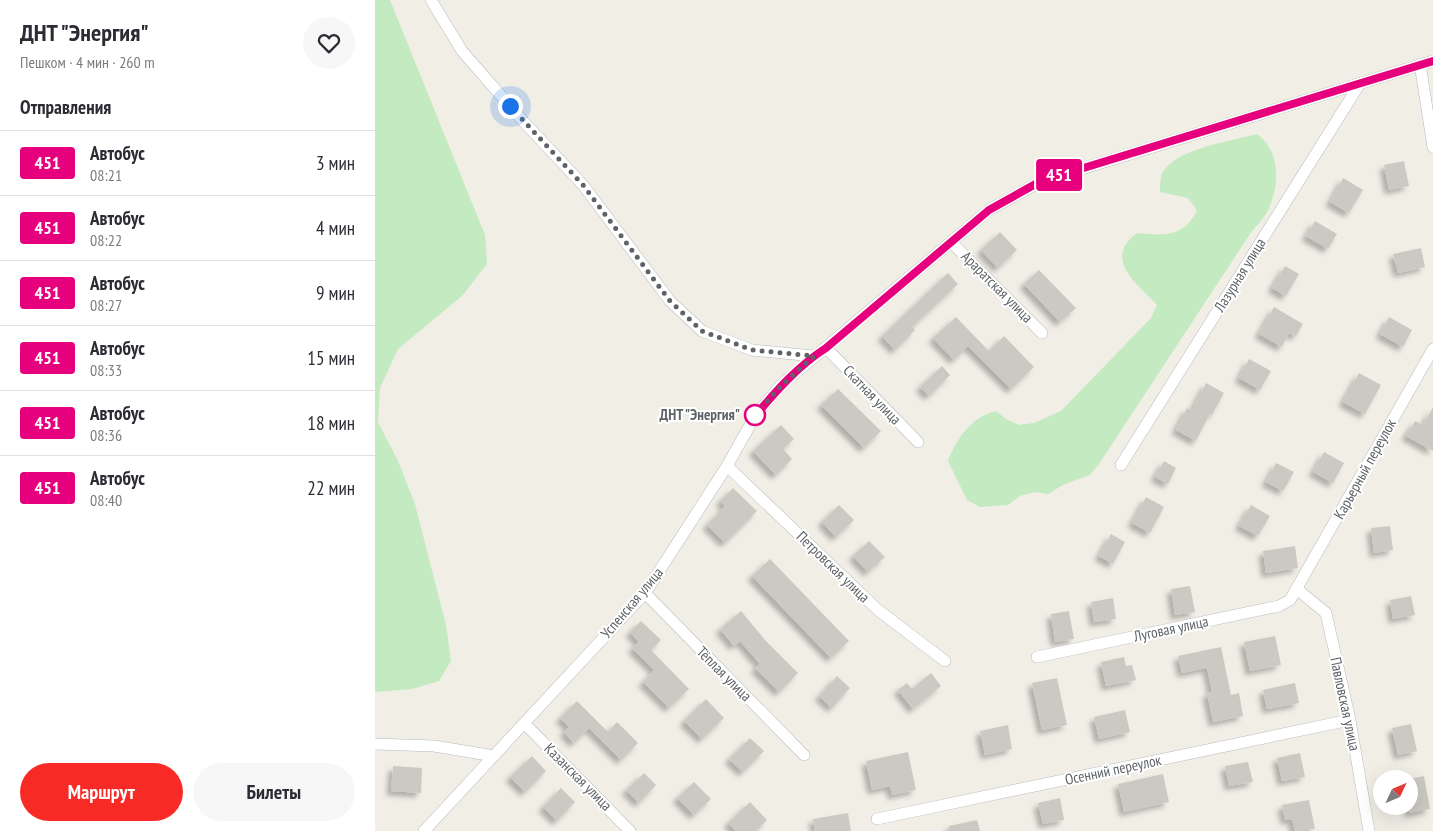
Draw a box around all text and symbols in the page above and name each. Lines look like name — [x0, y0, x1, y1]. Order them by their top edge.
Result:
text: ДНТ "Энергия" — [20, 17, 149, 48]
button: heart — [303, 17, 355, 69]
text: Пешком · 4 мин · 260 m — [20, 52, 155, 72]
your location — [498, 94, 523, 119]
text: Отправления — [20, 95, 111, 119]
text: Автобус — [90, 141, 145, 165]
text: 451 — [35, 151, 60, 174]
text: 3 мин — [316, 151, 355, 175]
line badge: 451 — [1030, 159, 1088, 191]
text: 451 — [1046, 163, 1072, 186]
text: 08:21 — [90, 165, 122, 185]
text: Автобус — [90, 206, 145, 230]
text: 451 — [35, 216, 60, 239]
text: 4 мин — [316, 216, 355, 240]
text: 08:22 — [90, 230, 122, 250]
street label: Лазурная улица — [1209, 234, 1270, 316]
street label: Араратская улица — [958, 247, 1037, 326]
text: Автобус — [90, 271, 145, 295]
text: 451 — [35, 281, 60, 304]
text: 9 мин — [316, 281, 355, 305]
text: 08:27 — [90, 295, 122, 315]
text: Автобус — [90, 336, 145, 360]
text: 451 — [35, 346, 60, 369]
text: 15 мин — [307, 346, 355, 370]
text: 08:33 — [90, 360, 122, 380]
street label: Скатная улица — [839, 361, 905, 428]
text: Автобус — [90, 401, 145, 425]
marker: ДНТ "Энергия" — [744, 404, 766, 426]
place label: ДНТ "Энергия" — [660, 405, 740, 424]
text: 451 — [35, 411, 60, 434]
text: 18 мин — [307, 411, 355, 435]
street label: Карьерный переулок — [1329, 415, 1400, 522]
text: 08:36 — [90, 425, 122, 445]
text: Автобус — [90, 466, 145, 490]
text: 451 — [35, 476, 60, 499]
text: 22 мин — [307, 476, 355, 500]
text: 08:40 — [90, 490, 122, 510]
street label: Петровская улица — [793, 527, 874, 606]
street label: Успенская улица — [596, 563, 667, 642]
street label: Луговая улица — [1131, 611, 1210, 646]
street label: Тёплая улица — [693, 642, 756, 705]
street label: Павловская улица — [1326, 655, 1365, 753]
street label: Казанская улица — [541, 739, 616, 814]
street label: Осенний переулок — [1063, 750, 1163, 789]
button: Маршрут — [20, 763, 183, 821]
button: Билеты — [193, 763, 355, 821]
north arrow — [1373, 770, 1417, 815]
map controls — [1373, 770, 1418, 815]

